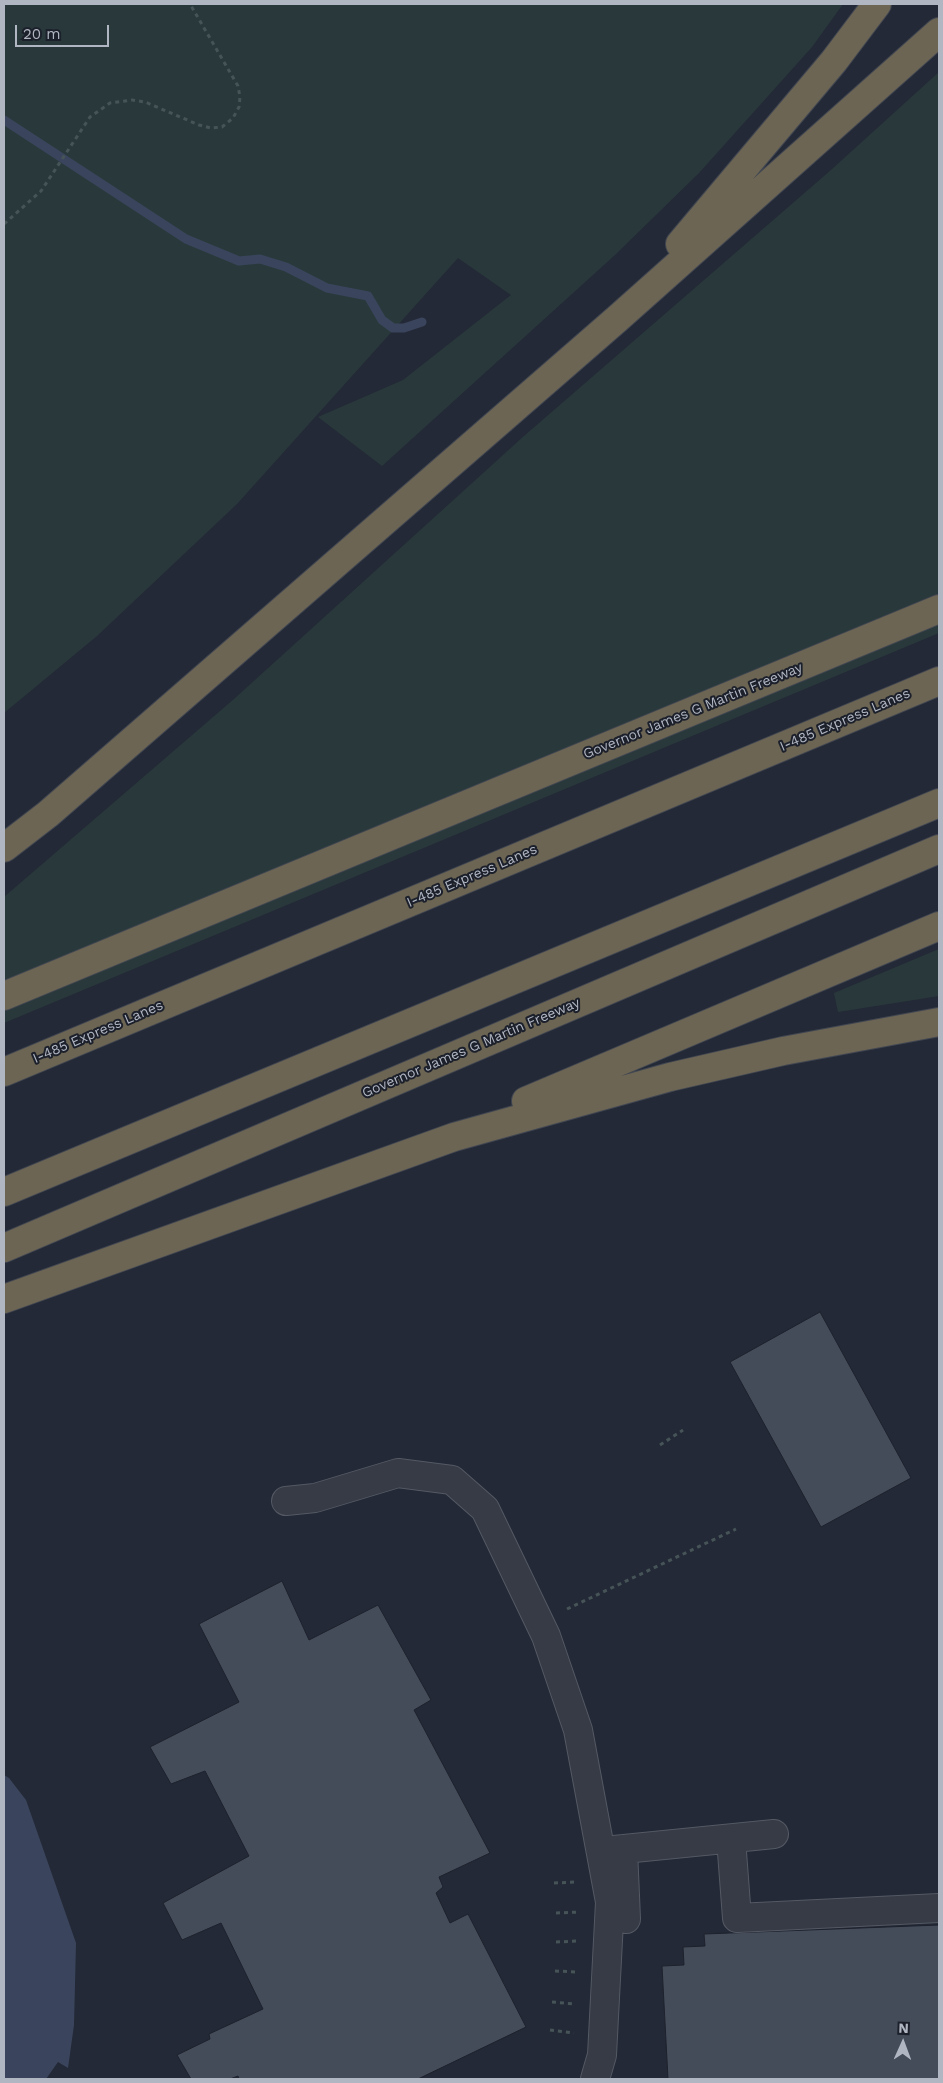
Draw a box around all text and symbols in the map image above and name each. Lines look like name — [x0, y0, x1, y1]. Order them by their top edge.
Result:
scale bar — [18, 15, 111, 47]
text: 20 m — [23, 25, 61, 43]
street label: Governor James G Martin Freeway — [581, 659, 805, 763]
street label: I-485 Express Lanes — [777, 685, 913, 755]
street label: I-485 Express Lanes — [404, 841, 540, 911]
street label: Governor James G Martin Freeway — [360, 994, 582, 1102]
street label: I-485 Express Lanes — [30, 997, 166, 1067]
north arrow — [878, 2018, 928, 2068]
text: N — [898, 2020, 909, 2036]

